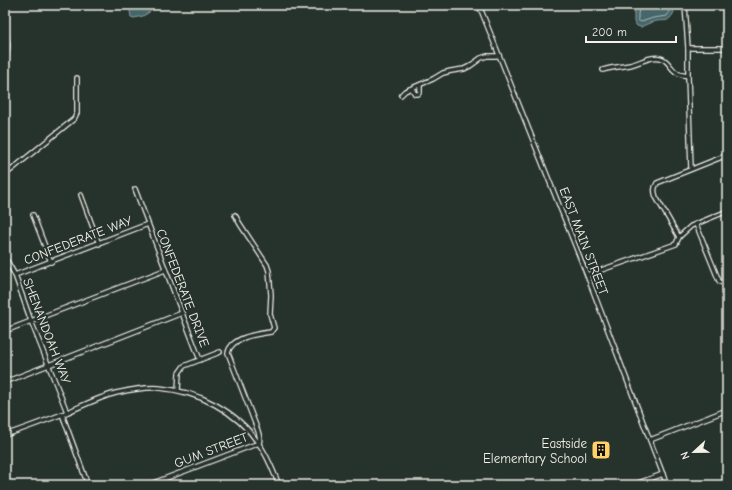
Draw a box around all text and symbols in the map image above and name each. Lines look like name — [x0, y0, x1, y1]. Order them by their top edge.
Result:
scale bar — [586, 18, 676, 44]
text: 200 m — [592, 25, 627, 39]
street label: EAST MAIN STREET — [557, 185, 612, 297]
street label: CONFEDERATE WAY — [22, 212, 134, 268]
street label: CONFEDERATE DRIVE — [154, 227, 213, 349]
street label: SHENANDOAH WAY — [20, 276, 74, 386]
street label: GUM STREET — [172, 429, 250, 471]
north arrow — [674, 432, 714, 472]
place label: Eastside Elementary School — [483, 436, 587, 466]
building icon: Eastside Elementary School — [590, 439, 612, 461]
text: N — [678, 450, 693, 461]

